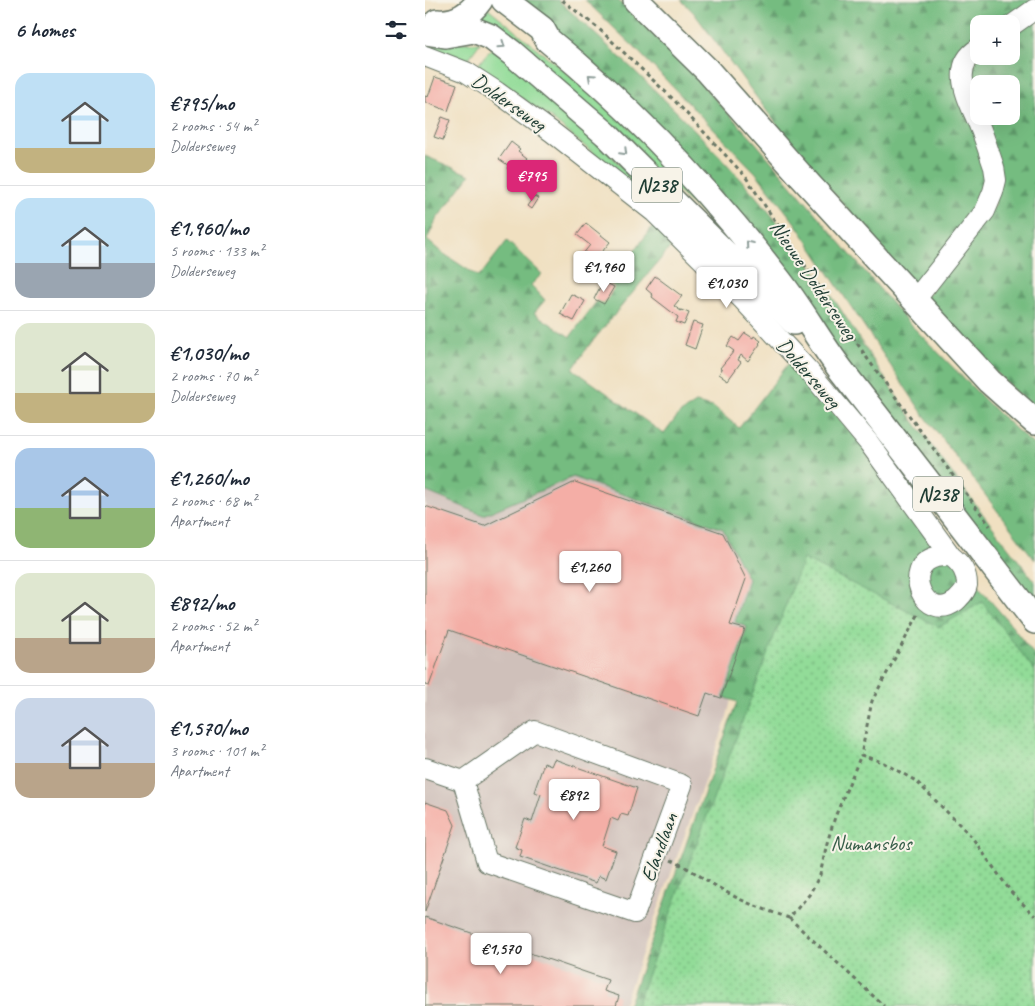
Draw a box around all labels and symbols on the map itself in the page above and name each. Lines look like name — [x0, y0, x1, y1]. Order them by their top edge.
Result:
one-way arrow — [496, 39, 506, 48]
street label: Dolderseweg — [467, 67, 553, 138]
one-way arrow — [588, 74, 597, 83]
one-way arrow — [619, 146, 628, 155]
pin: €795 — [502, 160, 562, 202]
road number: N238 — [632, 168, 682, 202]
street label: Nieuwe Dolderseweg — [764, 215, 865, 346]
one-way arrow — [746, 240, 755, 249]
pin: €1,960 — [563, 250, 645, 293]
pin: €1,030 — [686, 266, 768, 309]
street label: Dolderseweg — [771, 332, 848, 415]
road number: N238 — [913, 476, 963, 512]
pin: €1,260 — [549, 550, 631, 593]
pin: €892 — [544, 778, 604, 821]
street label: Elandlaan — [635, 808, 684, 885]
park label: Numansbos — [831, 830, 913, 856]
pin: €1,570 — [460, 932, 542, 975]

